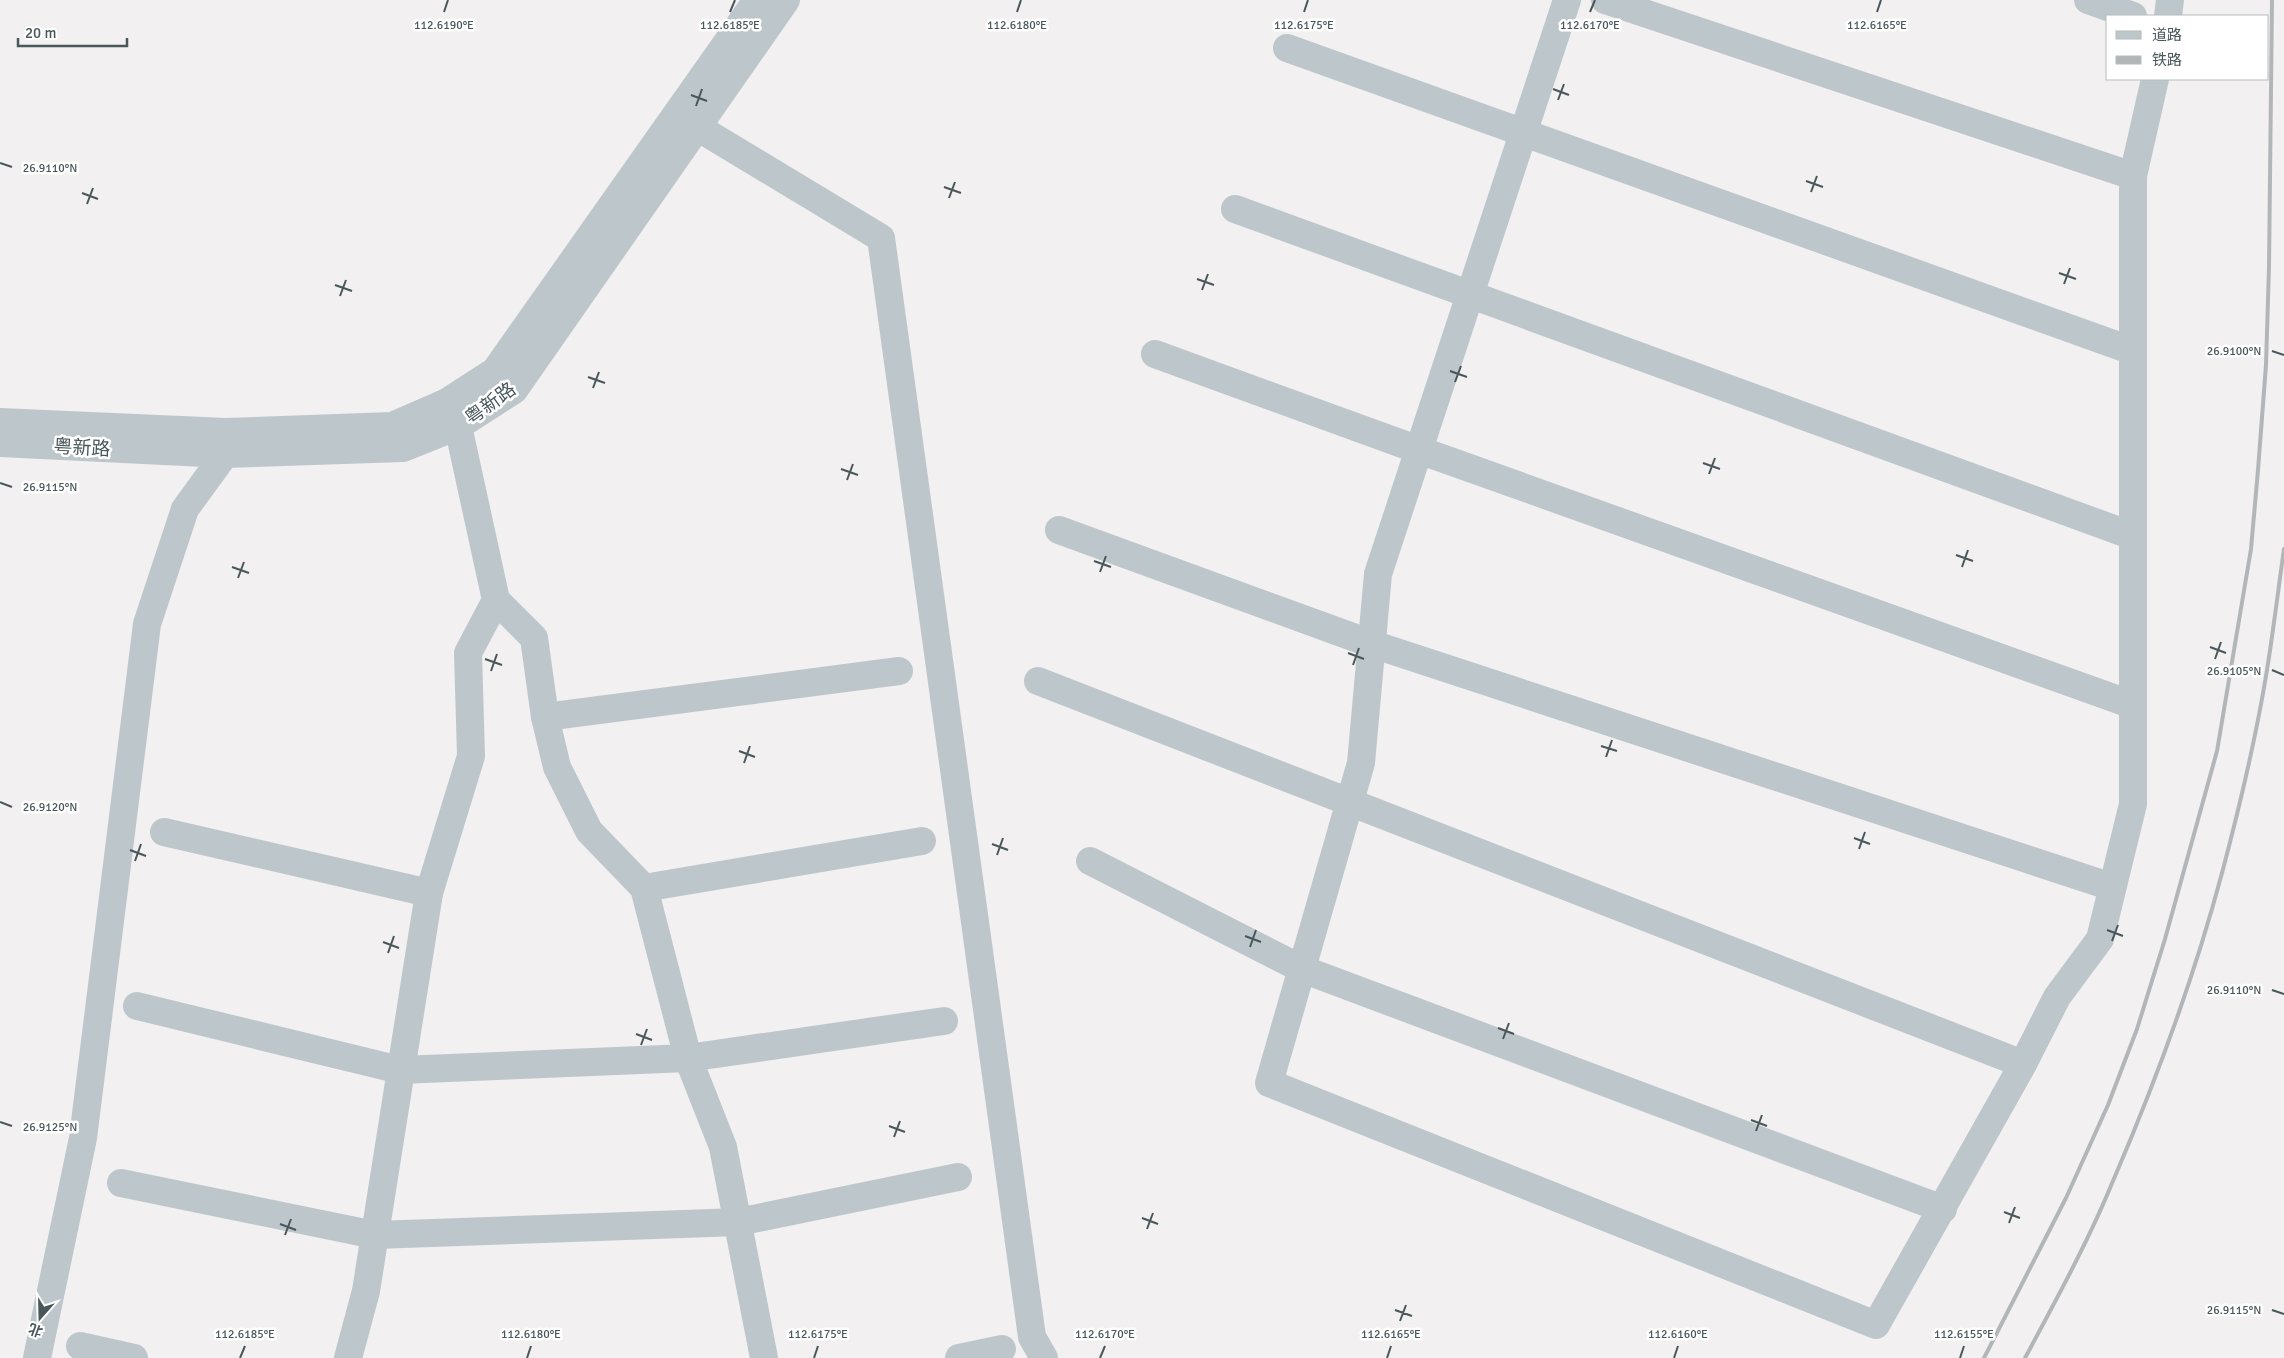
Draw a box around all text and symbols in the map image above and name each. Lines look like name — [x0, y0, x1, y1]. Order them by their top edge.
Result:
scale bar — [18, 15, 126, 47]
legend — [2106, 15, 2269, 80]
text: 112.6190°E — [414, 18, 474, 33]
text: 112.6185°E — [700, 18, 760, 33]
text: 112.6180°E — [987, 18, 1047, 33]
text: 112.6175°E — [1274, 18, 1334, 33]
text: 112.6170°E — [1560, 18, 1620, 33]
text: 112.6165°E — [1847, 18, 1907, 33]
text: 20 m — [25, 24, 56, 42]
text: 道路 — [2152, 26, 2182, 44]
text: 铁路 — [2152, 51, 2182, 69]
text: 26.9110°N — [23, 161, 77, 176]
text: 26.9100°N — [2207, 344, 2261, 359]
street label: 粤新路 — [460, 377, 521, 430]
street label: 粤新路 — [53, 435, 111, 461]
text: 26.9115°N — [23, 480, 77, 495]
text: 26.9105°N — [2207, 664, 2261, 679]
text: 26.9120°N — [23, 800, 77, 815]
text: 26.9110°N — [2207, 983, 2261, 998]
text: 26.9125°N — [23, 1120, 77, 1135]
north arrow — [15, 1293, 65, 1343]
text: 26.9115°N — [2207, 1303, 2261, 1318]
text: 北 — [26, 1319, 45, 1340]
text: 112.6185°E — [215, 1327, 275, 1342]
text: 112.6180°E — [501, 1327, 561, 1342]
text: 112.6175°E — [788, 1327, 848, 1342]
text: 112.6170°E — [1075, 1327, 1135, 1342]
text: 112.6165°E — [1361, 1327, 1421, 1342]
text: 112.6160°E — [1648, 1327, 1708, 1342]
text: 112.6155°E — [1934, 1327, 1994, 1342]

